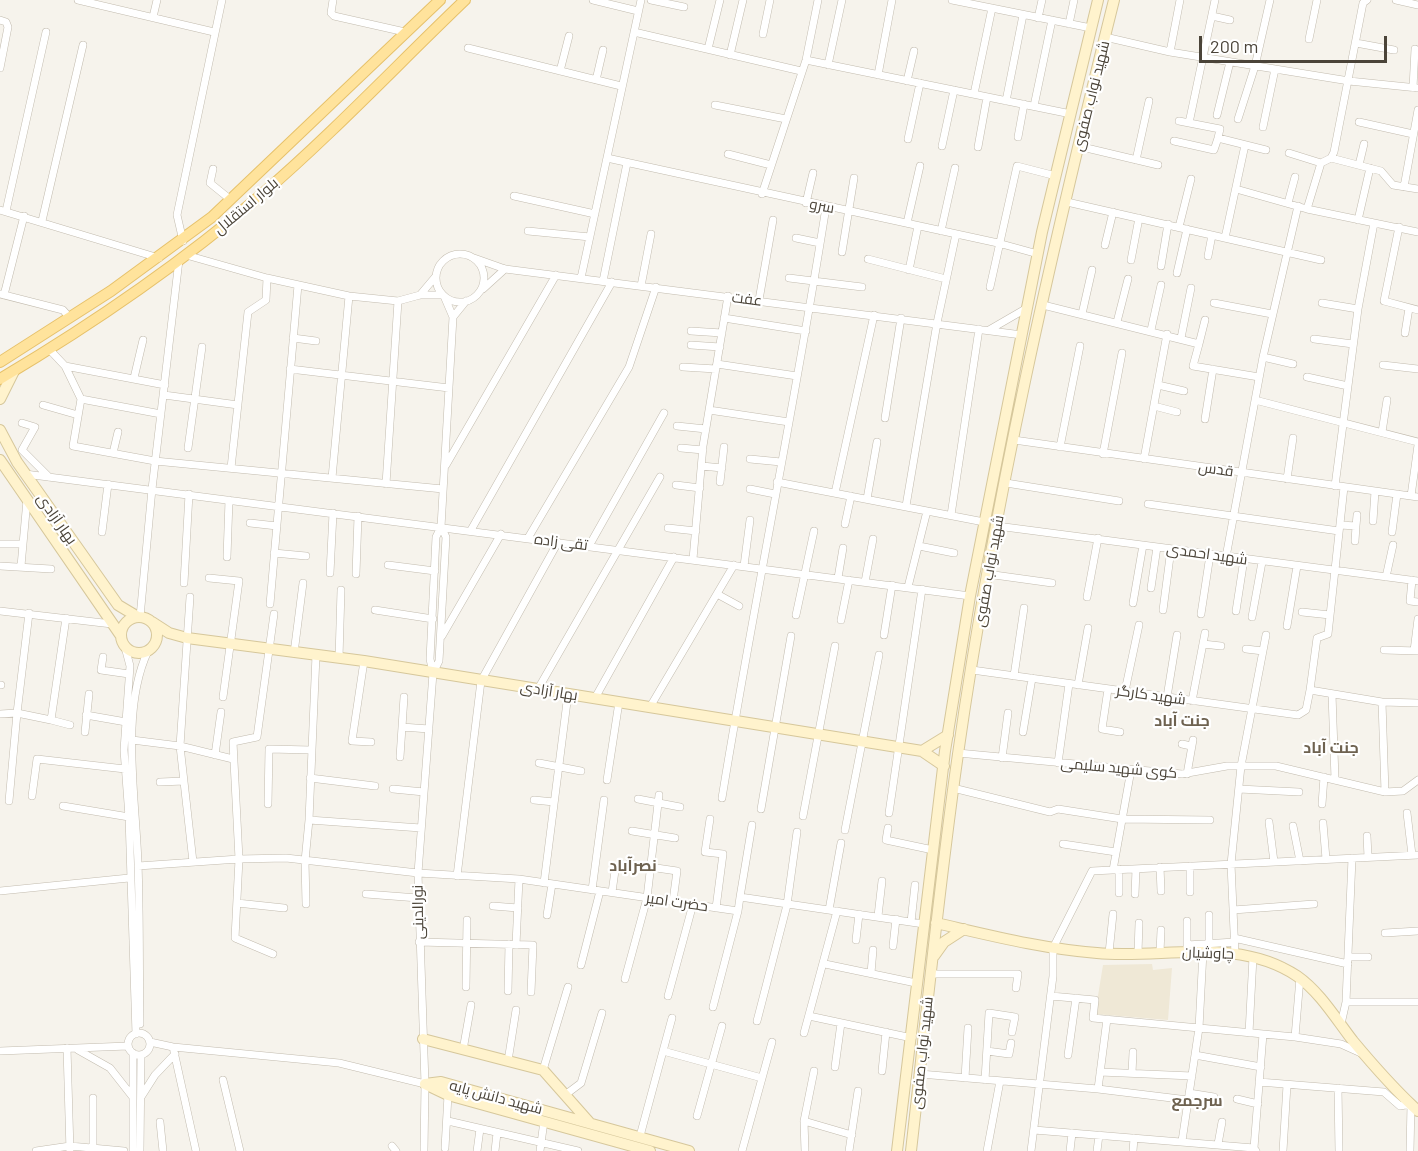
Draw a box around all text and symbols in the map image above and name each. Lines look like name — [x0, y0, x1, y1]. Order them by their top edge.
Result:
scale bar — [1202, 24, 1390, 62]
text: 200 m — [1210, 35, 1258, 57]
street label: شهید نواب صفوی — [1069, 39, 1113, 153]
street label: بلوار استقلال — [210, 174, 282, 238]
street label: سرو — [808, 195, 836, 217]
street label: عفت — [731, 288, 763, 310]
street label: قدس — [1197, 458, 1235, 480]
street label: بهار آزادی — [33, 490, 81, 548]
street label: شهید نواب صفوی — [970, 514, 1008, 628]
street label: تقی زاده — [533, 530, 589, 554]
street label: شهید احمدی — [1165, 539, 1249, 569]
street label: بهار آزادی — [519, 678, 579, 704]
street label: شهید کارگر — [1115, 681, 1187, 709]
district label: جنت آباد — [1154, 711, 1210, 731]
district label: جنت آباد — [1303, 738, 1359, 758]
street label: کوی شهید سلیمی — [1060, 754, 1178, 782]
district label: نصرآباد — [609, 856, 657, 876]
street label: نورالدینی — [409, 885, 427, 939]
street label: حضرت امیر — [645, 889, 709, 915]
street label: چاوشیان — [1182, 943, 1234, 963]
street label: شهید نواب صفوی — [907, 996, 937, 1110]
street label: شهید دانش پایه — [447, 1076, 545, 1118]
district label: سرجمع — [1171, 1091, 1223, 1111]

